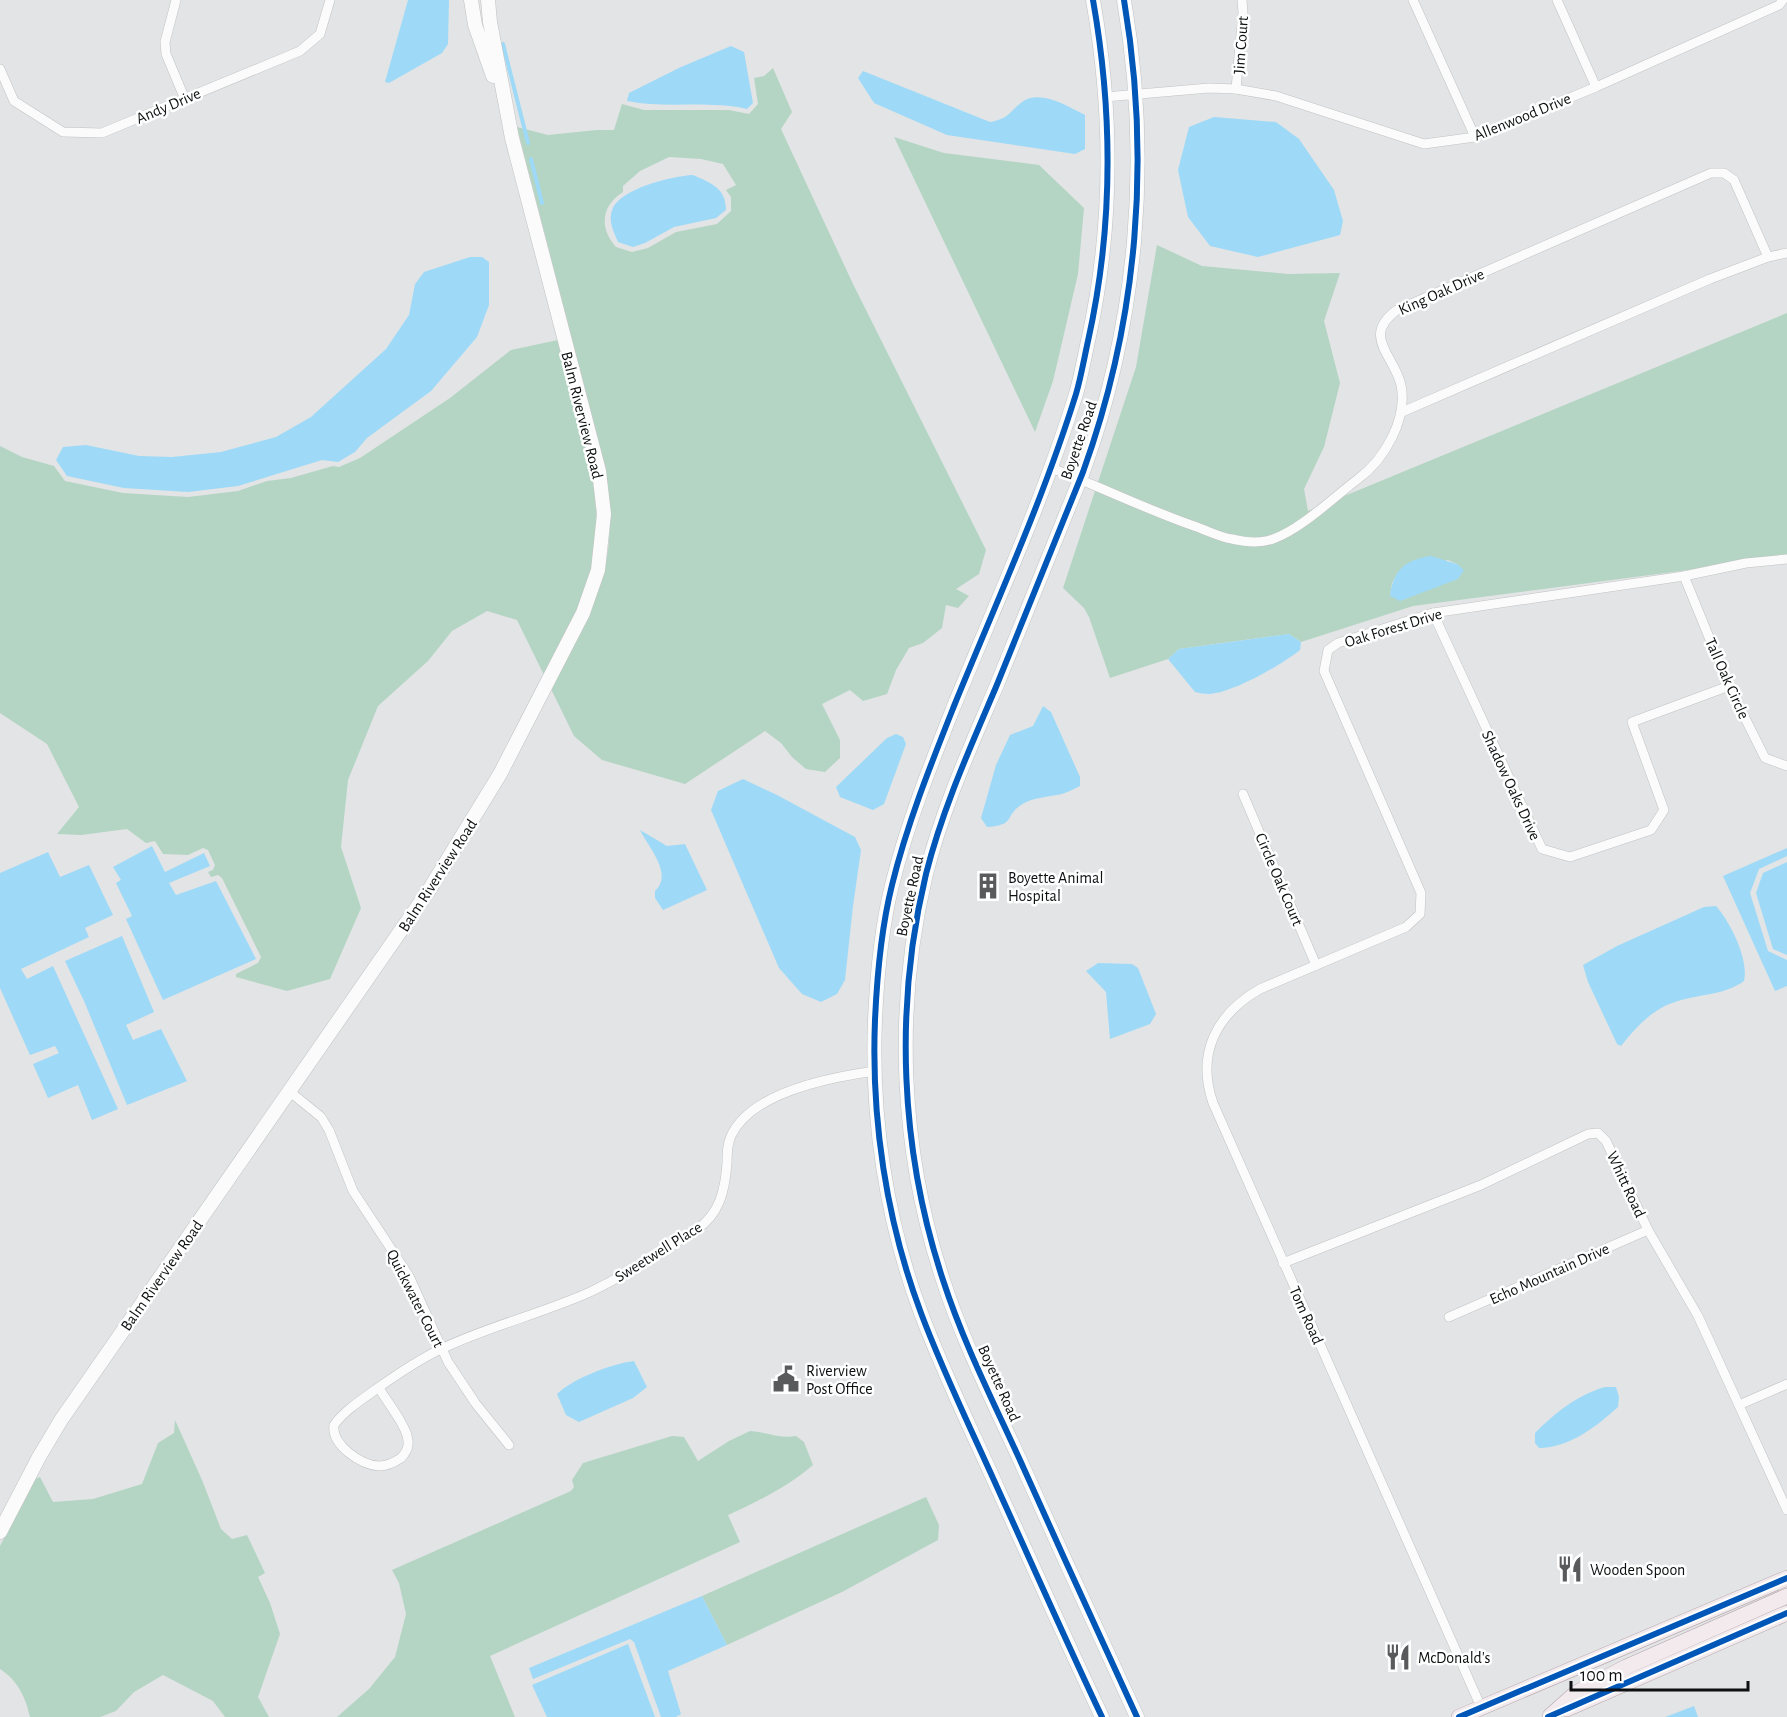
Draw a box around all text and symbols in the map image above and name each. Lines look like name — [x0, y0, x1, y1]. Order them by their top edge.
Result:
street label: Jim Court — [1231, 15, 1251, 75]
street label: Andy Drive — [134, 85, 203, 128]
street label: Allenwood Drive — [1472, 90, 1573, 144]
street label: King Oak Drive — [1396, 266, 1487, 318]
street label: Balm Riverview Road — [558, 350, 606, 481]
street label: Boyette Road — [1058, 399, 1101, 482]
street label: Oak Forest Drive — [1343, 606, 1444, 650]
street label: Tall Oak Circle — [1702, 635, 1752, 721]
street label: Shadow Oaks Drive — [1479, 728, 1544, 843]
street label: Balm Riverview Road — [396, 816, 480, 935]
street label: Circle Oak Court — [1252, 831, 1306, 928]
street label: Boyette Road — [894, 855, 927, 938]
place label: Boyette Animal Hospital — [1008, 870, 1103, 904]
building icon: Boyette Animal Hospital — [973, 871, 1003, 901]
street label: Whitt Road — [1604, 1149, 1648, 1220]
street label: Balm Riverview Road — [118, 1217, 206, 1334]
street label: Sweetwell Place — [612, 1219, 705, 1285]
street label: Echo Mountain Drive — [1487, 1240, 1612, 1308]
street label: Quickwater Court — [383, 1247, 447, 1351]
street label: Tom Road — [1286, 1284, 1326, 1347]
street label: Boyette Road — [974, 1343, 1023, 1424]
place label: Riverview Post Office — [806, 1363, 873, 1397]
public building icon: Riverview Post Office — [771, 1364, 801, 1394]
restaurant icon: Wooden Spoon — [1555, 1554, 1585, 1584]
place label: Wooden Spoon — [1590, 1562, 1685, 1578]
restaurant icon: McDonald's — [1383, 1642, 1413, 1672]
place label: McDonald's — [1418, 1650, 1491, 1666]
scale bar — [1571, 1654, 1748, 1692]
text: 100 m — [1580, 1667, 1623, 1685]

